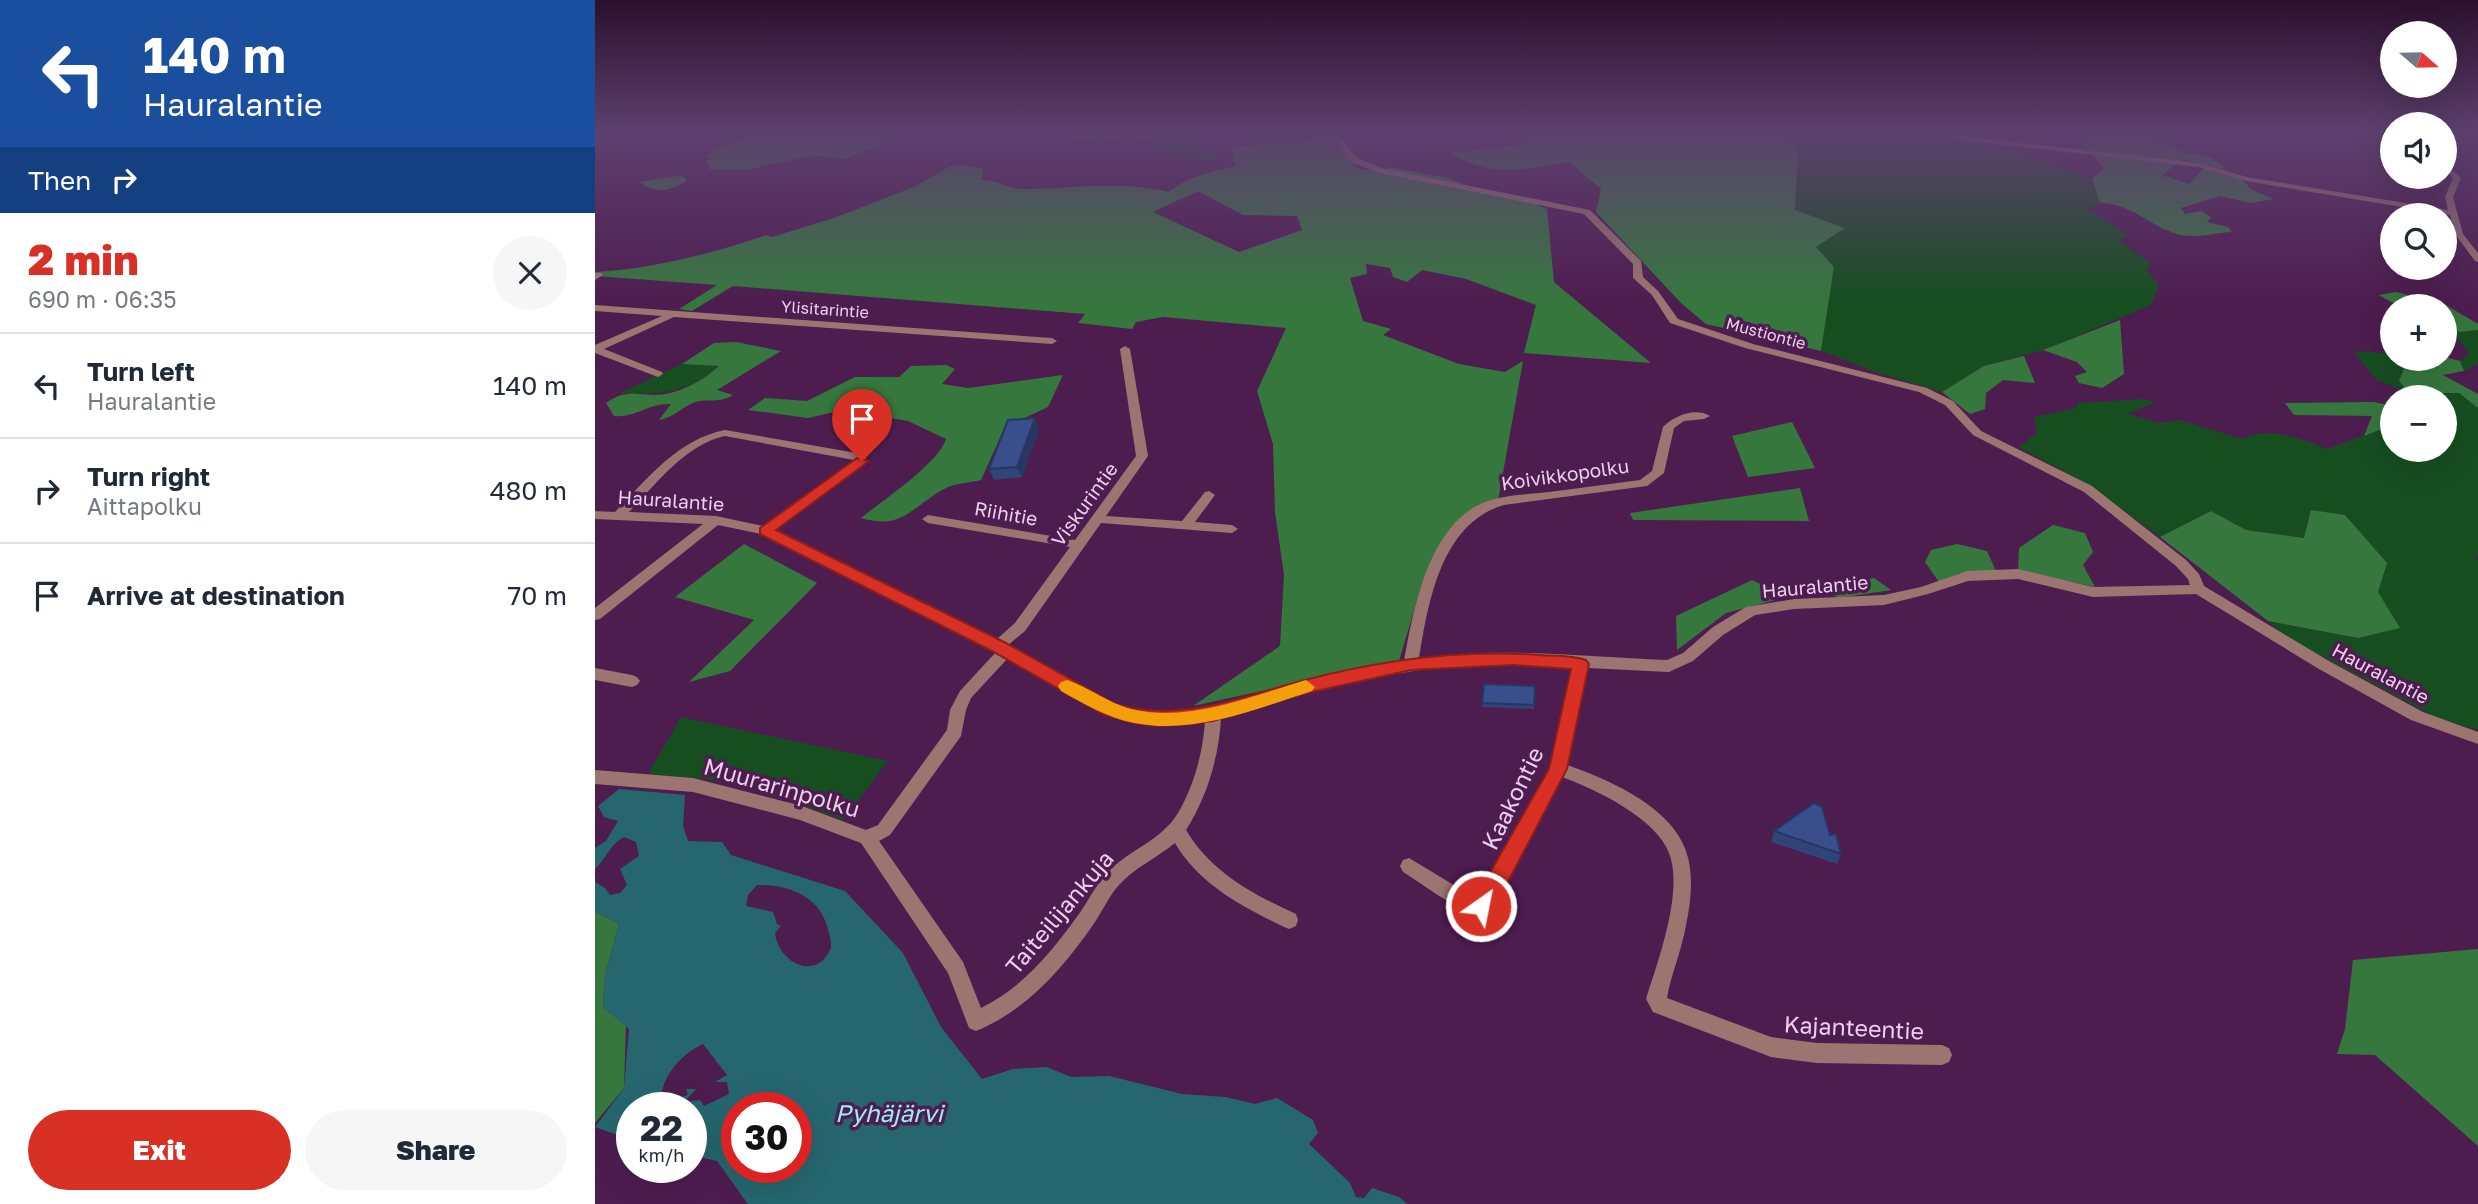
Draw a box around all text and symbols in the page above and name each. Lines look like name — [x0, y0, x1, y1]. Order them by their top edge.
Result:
north arrow — [2380, 21, 2457, 98]
map controls — [2380, 21, 2457, 462]
text: 140 m — [143, 25, 286, 84]
icon: left — [28, 28, 119, 119]
text: Hauralantie — [143, 85, 323, 123]
button: sound — [2380, 112, 2457, 189]
icon: right — [105, 161, 143, 199]
text: Then — [28, 165, 91, 196]
button: search — [2380, 203, 2457, 280]
text: 2 min — [28, 234, 139, 284]
button: close — [493, 236, 567, 310]
text: 690 m · 06:35 — [28, 285, 176, 313]
button: + — [2380, 294, 2457, 371]
street label: Ylisitarintie — [780, 296, 870, 322]
street label: Mustiontie — [1724, 313, 1808, 353]
text: Turn left — [87, 356, 195, 387]
icon: left — [28, 367, 66, 405]
text: 140 m — [493, 370, 567, 401]
button: − — [2380, 385, 2457, 462]
text: Hauralantie — [87, 387, 216, 415]
pin — [832, 389, 892, 461]
icon: arrive — [843, 400, 881, 438]
street label: Koivikkopolku — [1500, 454, 1630, 494]
street label: Viskurintie — [1046, 458, 1122, 550]
text: Turn right — [87, 461, 210, 492]
icon: right — [28, 472, 66, 510]
text: 480 m — [490, 475, 567, 506]
street label: Hauralantie — [617, 485, 725, 515]
text: Aittapolku — [87, 492, 202, 520]
street label: Riihitie — [973, 496, 1039, 530]
street label: Hauralantie — [1761, 570, 1869, 602]
icon: arrive — [28, 577, 66, 615]
text: Arrive at destination — [87, 580, 345, 611]
text: 70 m — [508, 580, 567, 611]
street label: Hauralantie — [2329, 638, 2433, 708]
street label: Kaakontie — [1475, 742, 1549, 854]
street label: Muurarinpolku — [701, 751, 863, 823]
street label: Taiteilijankuja — [999, 844, 1119, 980]
position arrow — [1444, 869, 1518, 943]
street label: Kajanteentie — [1783, 1009, 1925, 1045]
speed limit sign: 30 — [721, 1092, 812, 1183]
water label: Pyhäjärvi — [835, 1098, 946, 1128]
text: 22 — [640, 1107, 683, 1149]
button: Exit — [28, 1110, 291, 1190]
button: Share — [305, 1110, 567, 1190]
text: km/h — [639, 1144, 684, 1166]

